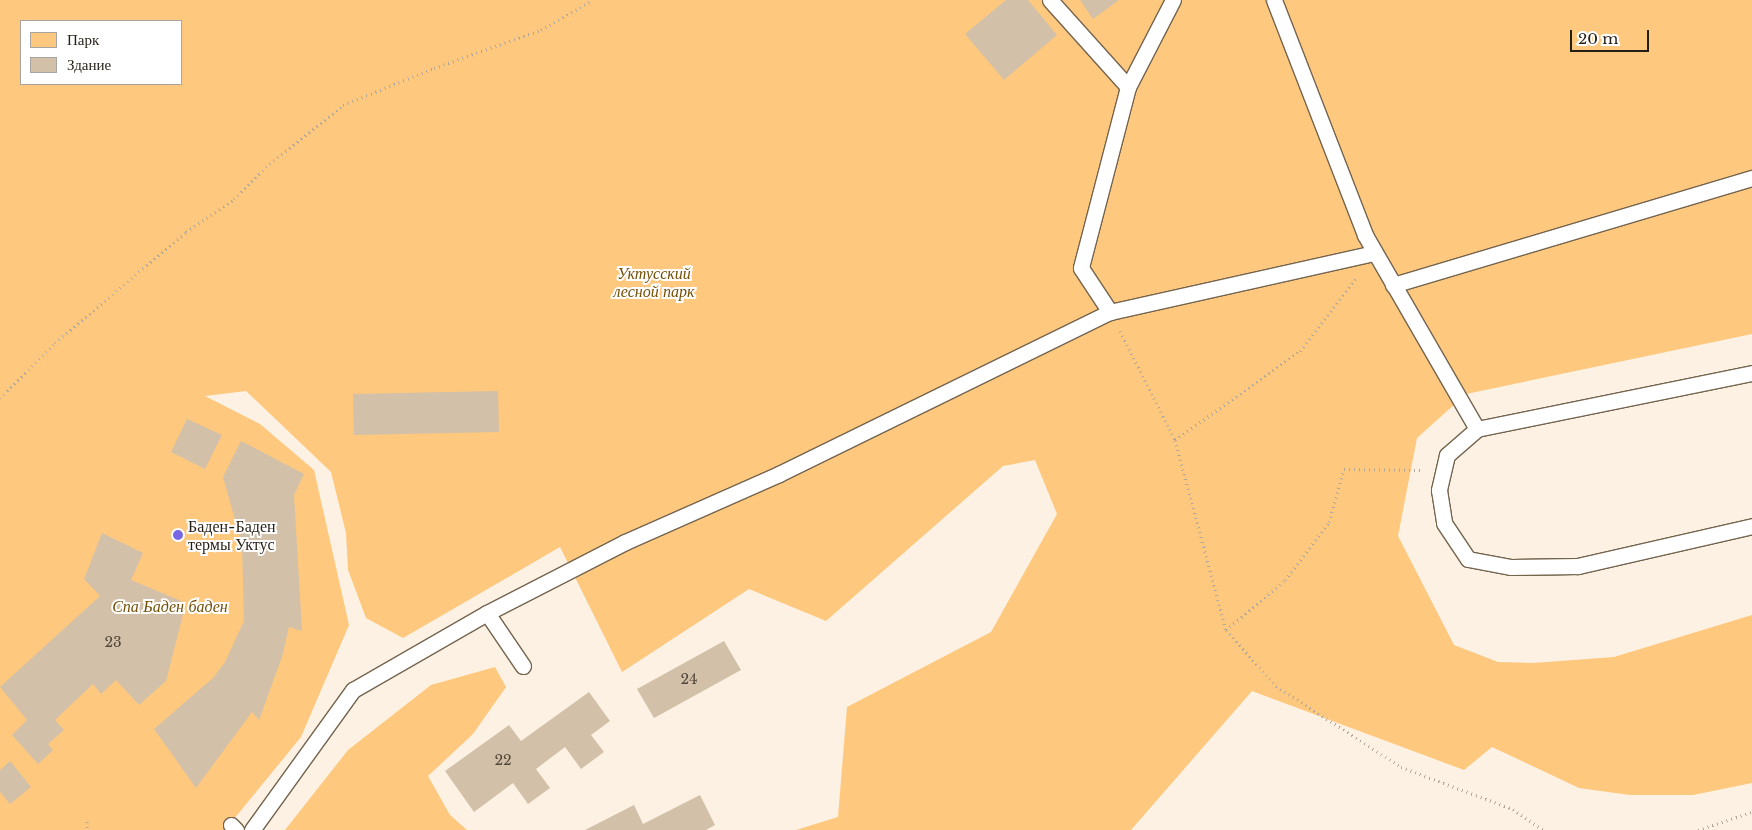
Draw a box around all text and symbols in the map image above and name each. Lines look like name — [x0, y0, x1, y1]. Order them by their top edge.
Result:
legend — [20, 20, 182, 85]
scale bar — [1572, 20, 1651, 52]
text: 20 m — [1578, 29, 1618, 48]
text: Парк — [67, 30, 99, 49]
text: Здание — [67, 55, 111, 74]
park label: Уктусский лесной парк — [613, 263, 695, 301]
place label: Баден-Баден термы Уктус — [188, 516, 276, 554]
marker: Баден-Баден термы Уктус — [172, 529, 184, 541]
park label: Спа Баден баден — [112, 596, 228, 616]
house number: 23 — [104, 634, 122, 650]
house number: 24 — [681, 671, 697, 687]
house number: 22 — [494, 752, 512, 768]

